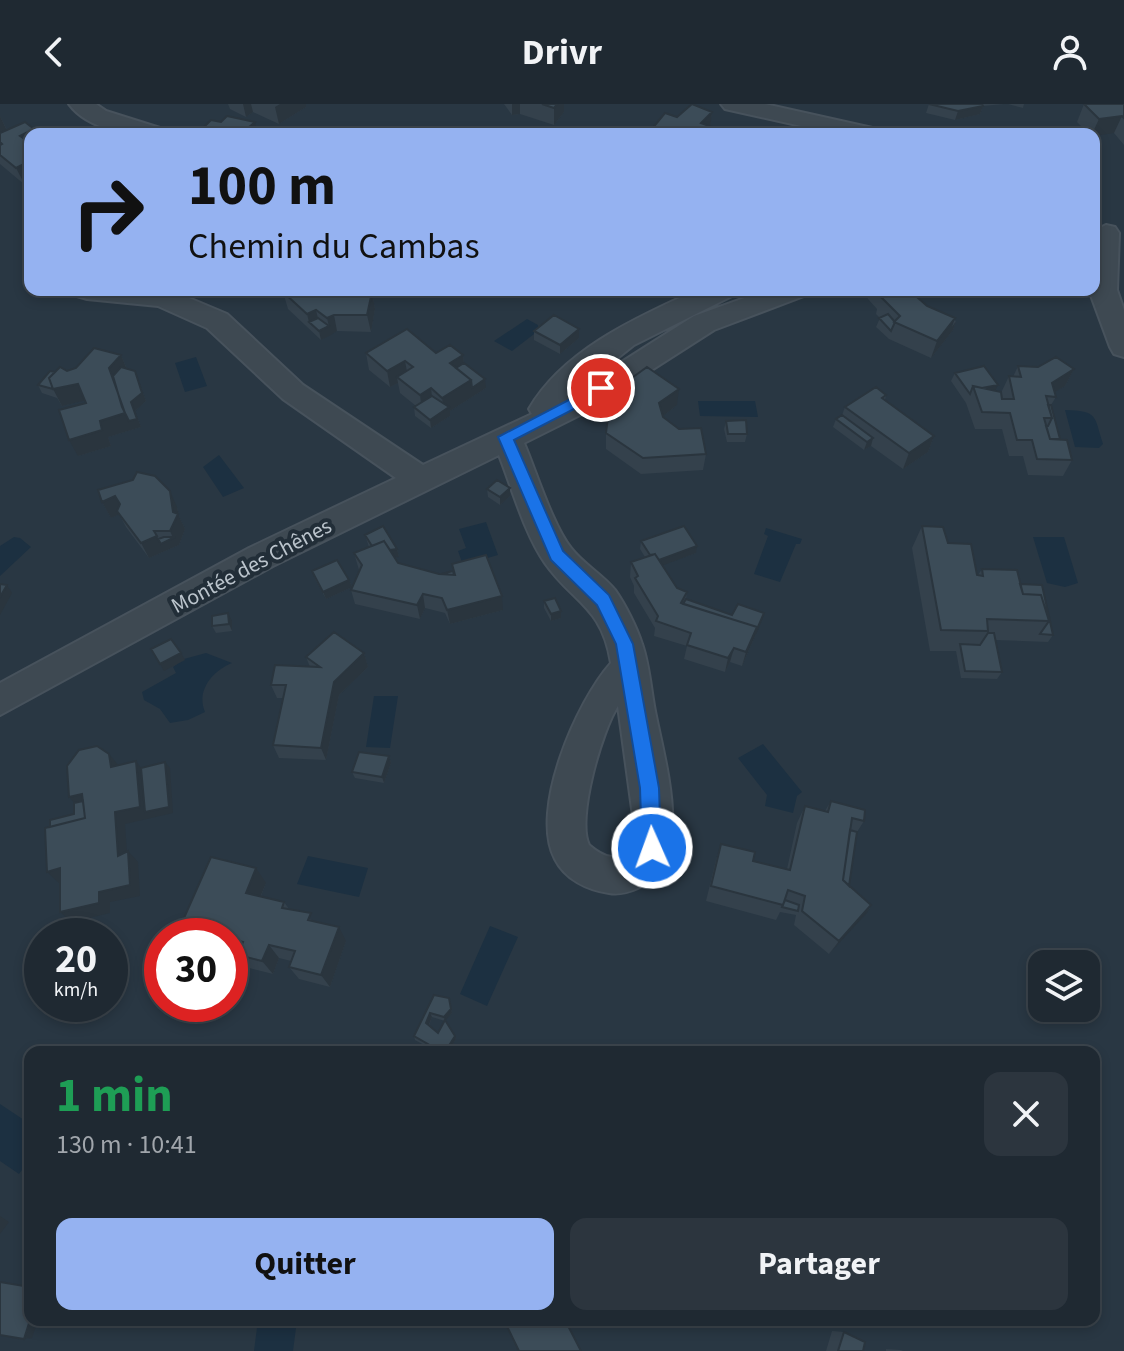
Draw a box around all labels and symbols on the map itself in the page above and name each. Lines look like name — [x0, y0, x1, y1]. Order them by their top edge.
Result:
pin — [567, 354, 635, 422]
street label: Montée des Chênes — [166, 510, 337, 622]
position arrow — [610, 806, 694, 890]
speed limit sign: 30 — [144, 918, 248, 1022]

